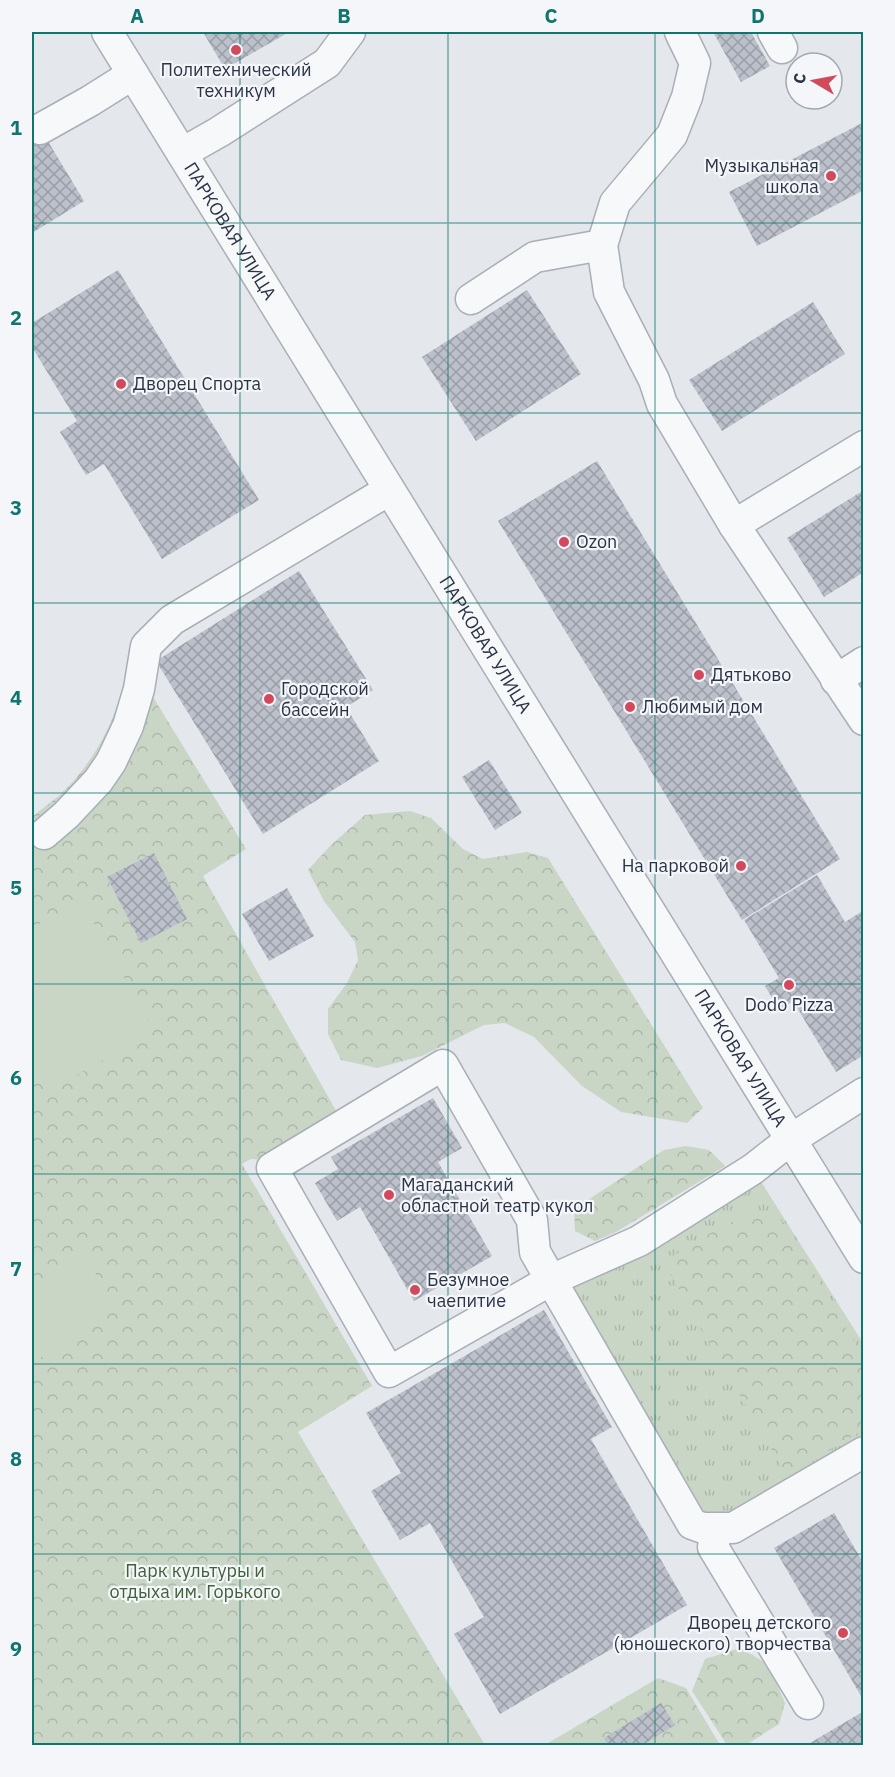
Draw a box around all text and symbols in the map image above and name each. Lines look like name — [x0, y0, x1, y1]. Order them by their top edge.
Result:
text: A — [130, 2, 144, 29]
text: B — [337, 2, 351, 29]
text: C — [544, 2, 558, 29]
text: D — [751, 2, 765, 29]
marker: Политехнический техникум — [229, 43, 243, 57]
north arrow — [784, 51, 844, 111]
place label: Политехнический техникум — [160, 58, 312, 102]
text: С — [788, 72, 810, 85]
text: 1 — [10, 114, 22, 141]
place label: Музыкальная школа — [704, 154, 819, 198]
street label: ПАРКОВАЯ УЛИЦА — [179, 158, 282, 304]
marker: Музыкальная школа — [824, 169, 838, 183]
text: 2 — [10, 304, 22, 331]
place label: Дворец Спорта — [133, 372, 262, 395]
marker: Дворец Спорта — [114, 377, 128, 391]
text: 3 — [10, 494, 22, 521]
place label: Ozon — [576, 530, 617, 553]
marker: Ozon — [557, 535, 571, 549]
street label: ПАРКОВАЯ УЛИЦА — [435, 571, 537, 718]
place label: Дятьково — [711, 663, 791, 686]
marker: Дятьково — [692, 668, 706, 682]
place label: Городской бассейн — [281, 677, 369, 721]
text: 4 — [10, 684, 22, 711]
marker: Городской бассейн — [262, 692, 276, 706]
place label: Любимый дом — [642, 695, 763, 718]
marker: Любимый дом — [623, 700, 637, 714]
place label: На парковой — [622, 854, 729, 877]
marker: На парковой — [734, 859, 748, 873]
text: 5 — [10, 874, 22, 901]
marker: Dodo Pizza — [782, 978, 796, 992]
street label: ПАРКОВАЯ УЛИЦА — [690, 985, 792, 1131]
place label: Dodo Pizza — [745, 993, 834, 1016]
text: 6 — [10, 1064, 22, 1091]
place label: Магаданский областной театр кукол — [401, 1173, 593, 1217]
marker: Магаданский областной театр кукол — [382, 1188, 396, 1202]
text: 7 — [10, 1255, 22, 1282]
place label: Безумное чаепитие — [427, 1268, 509, 1312]
marker: Безумное чаепитие — [408, 1283, 422, 1297]
text: 8 — [10, 1445, 22, 1472]
park label: Парк культуры и отдыха им. Горького — [109, 1559, 281, 1603]
place label: Дворец детского (юношеского) творчества — [614, 1611, 831, 1655]
marker: Дворец детского (юношеского) творчества — [836, 1626, 850, 1640]
text: 9 — [10, 1635, 22, 1662]

